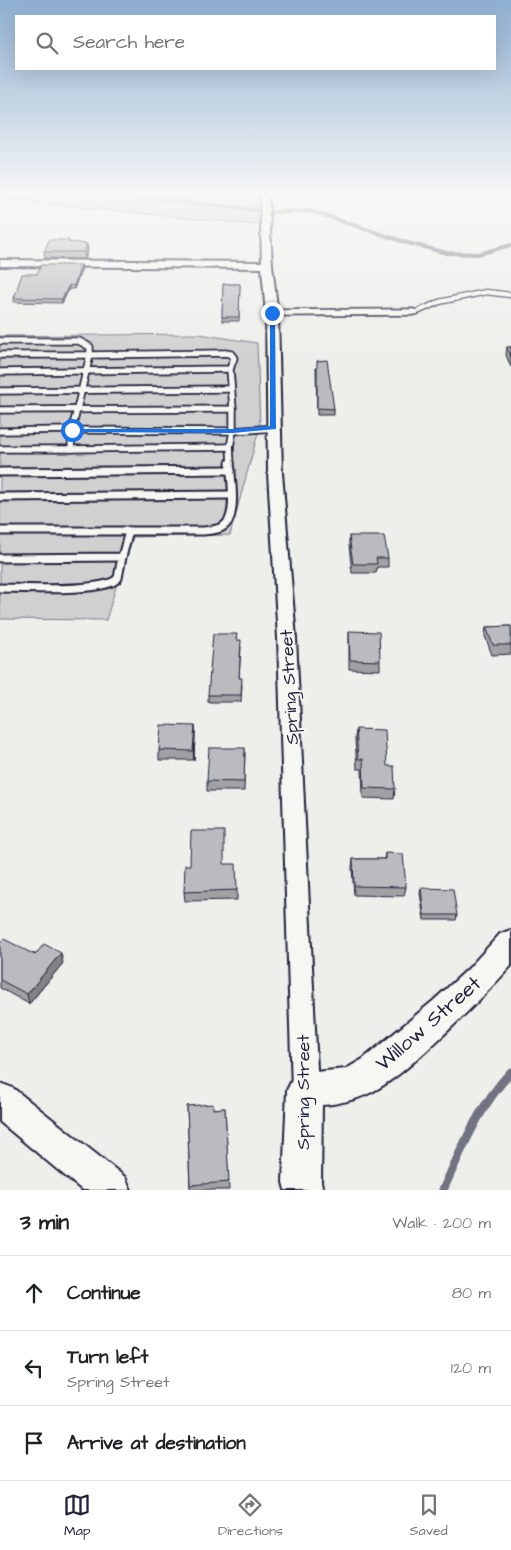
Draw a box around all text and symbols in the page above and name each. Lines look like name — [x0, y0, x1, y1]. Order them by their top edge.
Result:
search box — [15, 15, 496, 70]
icon: search — [33, 29, 61, 57]
text: Search here — [73, 29, 185, 56]
route end — [261, 302, 284, 325]
route start — [61, 419, 84, 442]
street label: Spring Street — [274, 628, 306, 745]
street label: Willow Street — [369, 969, 488, 1077]
street label: Spring Street — [291, 1034, 317, 1150]
text: 3 min — [20, 1208, 69, 1237]
text: Walk · 200 m — [392, 1212, 491, 1234]
icon: ahead — [20, 1279, 48, 1307]
text: Continue — [67, 1280, 141, 1307]
text: 80 m — [452, 1282, 491, 1304]
text: Turn left — [67, 1344, 148, 1371]
icon: left — [20, 1354, 48, 1382]
text: 120 m — [451, 1357, 491, 1379]
text: Spring Street — [67, 1371, 169, 1393]
icon: arrive — [20, 1429, 48, 1457]
text: Arrive at destination — [67, 1430, 246, 1457]
tab: Map — [63, 1491, 91, 1541]
tab: Directions — [218, 1491, 283, 1541]
tab: Saved — [410, 1491, 448, 1541]

